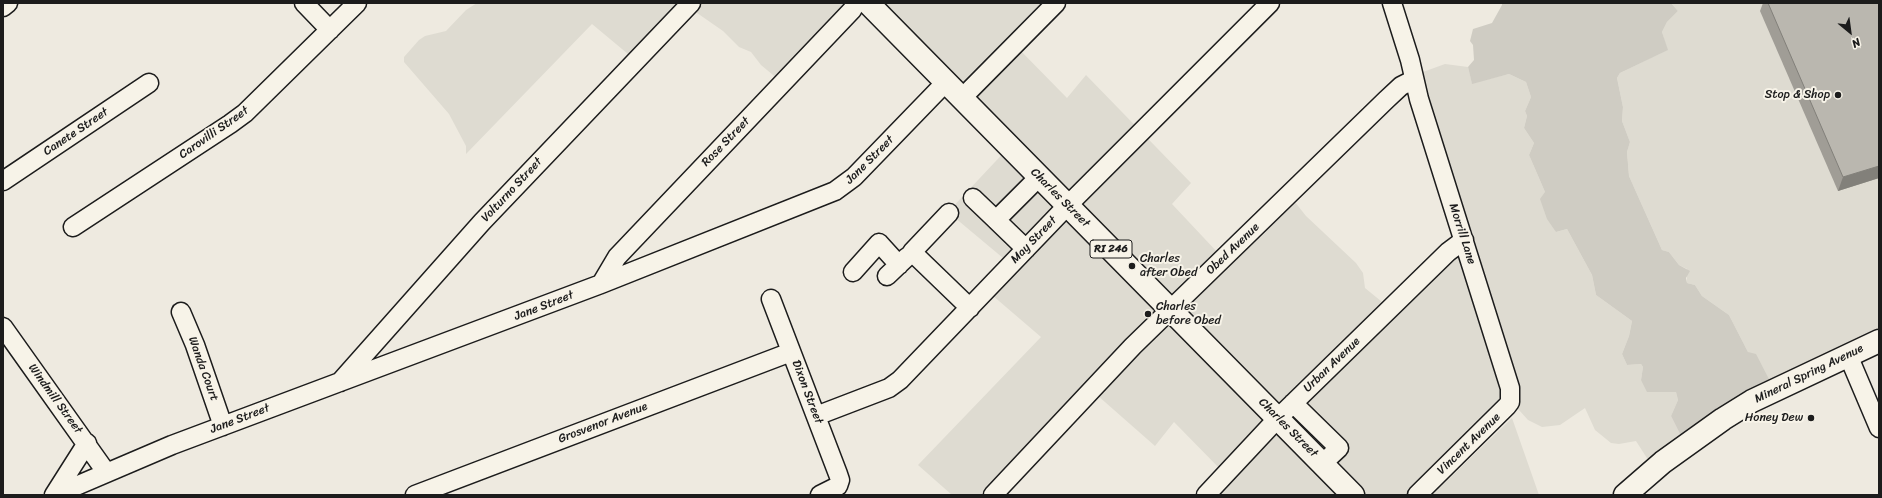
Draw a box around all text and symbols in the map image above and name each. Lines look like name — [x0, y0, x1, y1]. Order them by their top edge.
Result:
north arrow — [1830, 12, 1870, 52]
text: N — [1848, 33, 1864, 53]
place label: Stop & Shop — [1765, 88, 1830, 102]
marker: Stop & Shop — [1833, 90, 1843, 100]
street label: Carovilli Street — [176, 104, 252, 162]
street label: Canete Street — [41, 105, 111, 159]
street label: Rose Street — [699, 114, 753, 170]
street label: Jane Street — [843, 133, 897, 187]
street label: Volturno Street — [479, 155, 545, 225]
street label: Charles Street — [1027, 165, 1093, 231]
street label: Morrill Lane — [1445, 202, 1479, 266]
street label: May Street — [1008, 213, 1060, 267]
street label: Obed Avenue — [1203, 220, 1263, 278]
road number: RI 246 — [1090, 240, 1132, 258]
place label: Charles after Obed — [1140, 252, 1197, 280]
marker: Charles after Obed — [1127, 261, 1137, 271]
street label: Jane Street — [512, 288, 576, 324]
place label: Charles before Obed — [1156, 300, 1221, 328]
marker: Charles before Obed — [1143, 309, 1153, 319]
street label: Urban Avenue — [1301, 334, 1363, 396]
street label: Wanda Court — [185, 335, 221, 403]
street label: Mineral Spring Avenue — [1752, 341, 1866, 407]
street label: Dixon Street — [788, 358, 826, 426]
street label: Windmill Street — [25, 361, 85, 437]
street label: Charles Street — [1255, 395, 1321, 461]
street label: Grosvenor Avenue — [556, 399, 650, 447]
street label: Jane Street — [208, 401, 272, 437]
street label: Vincent Avenue — [1434, 410, 1504, 478]
place label: Honey Dew — [1745, 411, 1803, 425]
marker: Honey Dew — [1806, 413, 1816, 423]

